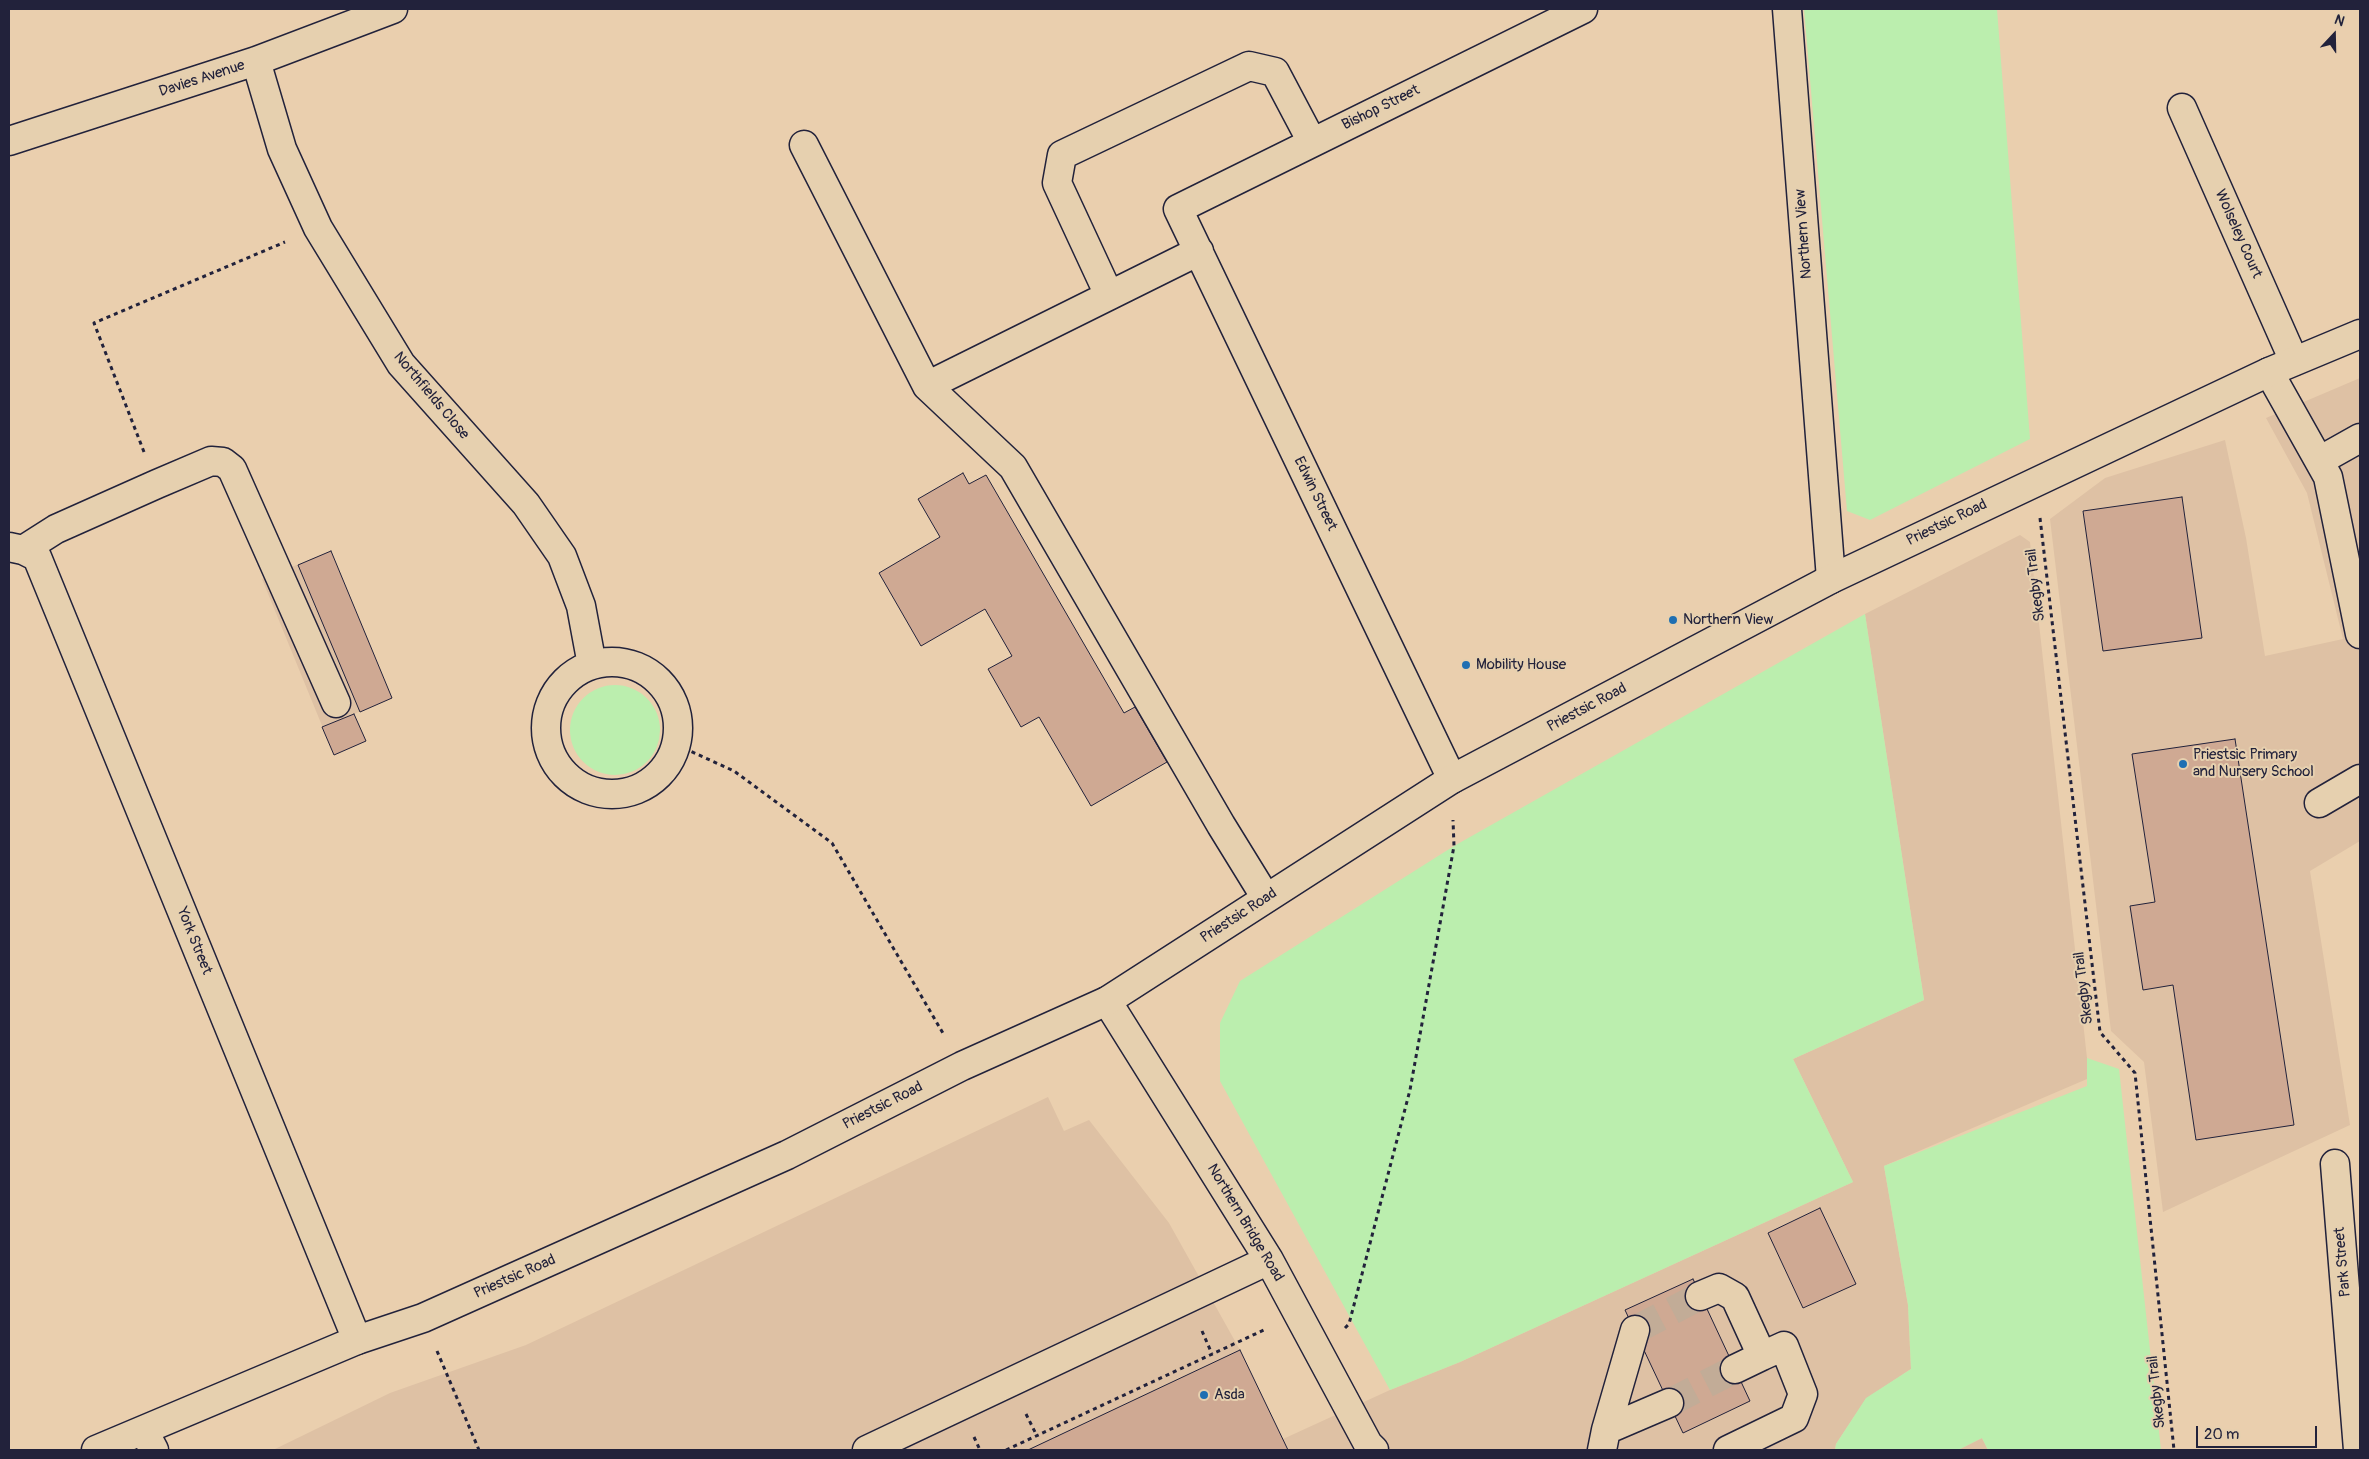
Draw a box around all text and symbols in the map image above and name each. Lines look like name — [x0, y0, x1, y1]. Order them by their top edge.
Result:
north arrow — [2309, 10, 2359, 60]
text: N — [2332, 11, 2347, 30]
street label: Davies Avenue — [157, 57, 247, 101]
street label: Bishop Street — [1339, 81, 1423, 135]
street label: Wolseley Court — [2210, 187, 2266, 281]
street label: Northern View — [1792, 188, 1816, 280]
street label: Northfields Close — [389, 349, 473, 443]
street label: Edwin Street — [1289, 454, 1341, 534]
street label: Priestsic Road — [1904, 496, 1990, 550]
street label: Skegby Trail — [2023, 547, 2049, 623]
place label: Northern View — [1683, 611, 1773, 629]
marker: Northern View — [1667, 614, 1679, 626]
place label: Mobility House — [1476, 656, 1566, 674]
marker: Mobility House — [1460, 659, 1472, 671]
street label: Priestsic Road — [1544, 680, 1630, 736]
place label: Priestsic Primary and Nursery School — [2193, 746, 2314, 781]
marker: Priestsic Primary and Nursery School — [2177, 758, 2189, 770]
street label: Priestsic Road — [1197, 885, 1281, 947]
street label: York Street — [172, 905, 216, 977]
street label: Skegby Trail — [2071, 950, 2097, 1026]
street label: Priestsic Road — [840, 1078, 926, 1134]
street label: Northern Bridge Road — [1203, 1161, 1287, 1285]
street label: Park Street — [2331, 1226, 2355, 1298]
street label: Priestsic Road — [471, 1251, 559, 1303]
street label: Skegby Trail — [2144, 1355, 2170, 1429]
place label: Asda — [1214, 1386, 1245, 1404]
marker: Asda — [1198, 1389, 1210, 1401]
scale bar — [2199, 1416, 2320, 1448]
text: 20 m — [2204, 1425, 2239, 1444]

